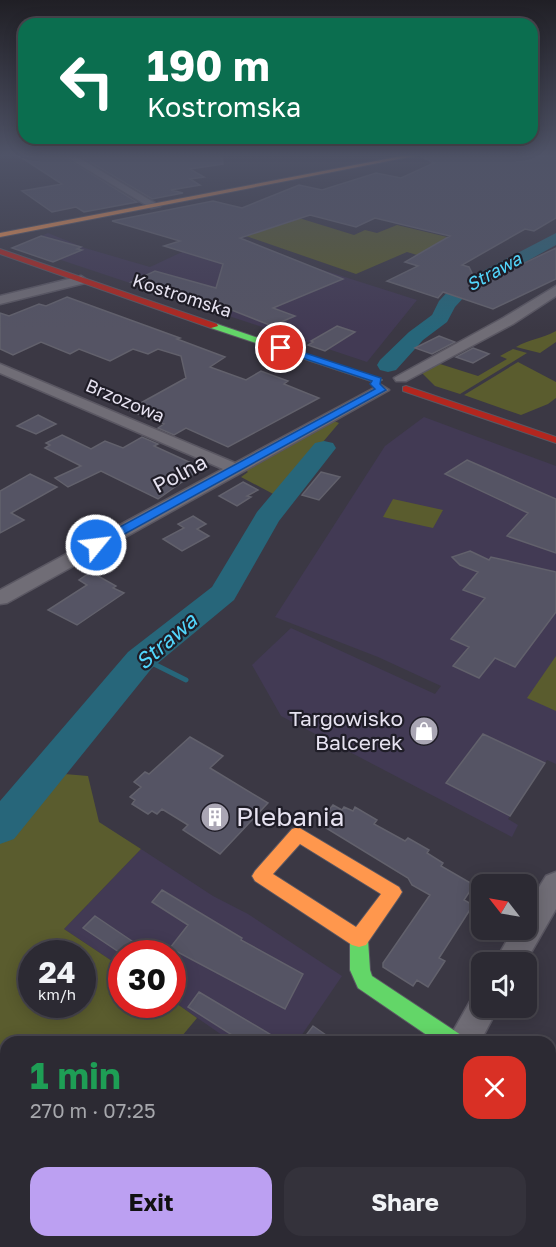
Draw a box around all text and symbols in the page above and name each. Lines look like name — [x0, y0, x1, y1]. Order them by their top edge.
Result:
text: 190 m — [147, 40, 270, 90]
icon: left — [48, 42, 126, 120]
text: Kostromska — [147, 91, 301, 123]
water label: Strawa — [462, 247, 526, 295]
street label: Kostromska — [130, 269, 235, 321]
pin — [255, 322, 306, 373]
icon: arrive — [264, 331, 297, 364]
street label: Brzozowa — [83, 374, 168, 427]
street label: Polna — [148, 448, 211, 498]
position arrow — [64, 513, 128, 577]
water label: Strawa — [129, 606, 203, 675]
place label: Targowisko Balcerek — [289, 705, 403, 755]
shop icon: Targowisko Balcerek — [408, 715, 440, 747]
building icon: Plebania — [199, 801, 231, 833]
place label: Plebania — [236, 801, 345, 832]
north arrow — [471, 874, 537, 940]
map controls — [471, 874, 537, 1018]
speed limit sign: 30 — [108, 940, 186, 1018]
button: sound — [471, 952, 537, 1018]
text: 24 — [38, 954, 76, 990]
text: km/h — [38, 985, 76, 1003]
text: 1 min — [30, 1054, 121, 1097]
button: close — [463, 1056, 526, 1119]
text: 270 m · 07:25 — [30, 1098, 156, 1122]
button: Exit — [30, 1167, 272, 1236]
button: Share — [284, 1167, 526, 1236]

